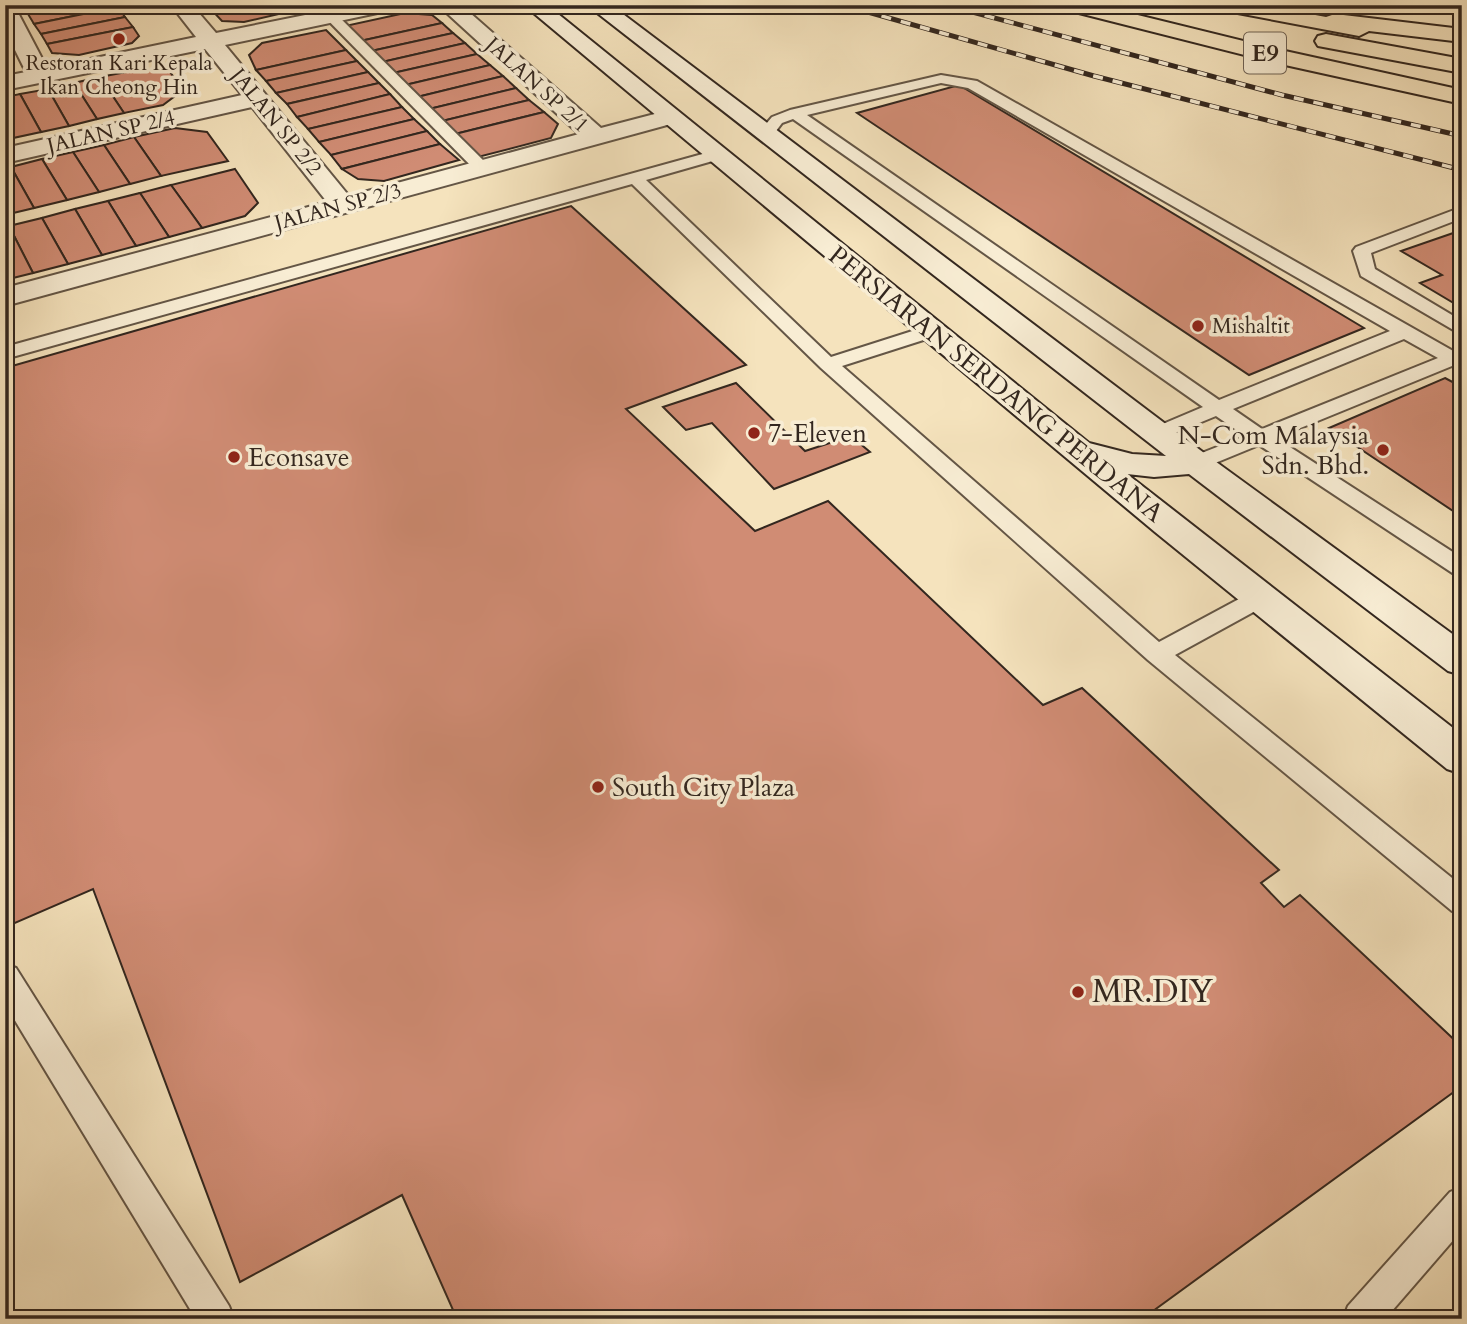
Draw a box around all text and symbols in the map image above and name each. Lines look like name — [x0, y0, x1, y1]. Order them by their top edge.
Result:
street label: JALAN SP 2/1 — [477, 29, 595, 139]
marker: Restoran Kari Kepala Ikan Cheong Hin — [111, 31, 127, 47]
road number: E9 — [1244, 32, 1286, 74]
place label: Restoran Kari Kepala Ikan Cheong Hin — [25, 49, 213, 102]
street label: JALAN SP 2/2 — [222, 60, 328, 182]
street label: JALAN SP 2/4 — [41, 103, 178, 161]
street label: JALAN SP 2/3 — [268, 176, 405, 239]
street label: PERSIARAN SERDANG PERDANA — [821, 238, 1171, 531]
place label: Mishaltit — [1212, 312, 1290, 341]
marker: Mishaltit — [1190, 318, 1206, 334]
place label: 7-Eleven — [768, 416, 867, 451]
place label: N-Com Malaysia Sdn. Bhd. — [1178, 418, 1369, 483]
marker: 7-Eleven — [746, 425, 762, 441]
place label: Econsave — [248, 440, 350, 475]
marker: N-Com Malaysia Sdn. Bhd. — [1375, 442, 1391, 458]
marker: Econsave — [226, 449, 242, 465]
place label: South City Plaza — [612, 770, 795, 805]
marker: South City Plaza — [590, 779, 606, 795]
place label: MR.DIY — [1092, 970, 1213, 1014]
marker: MR.DIY — [1070, 984, 1086, 1000]

